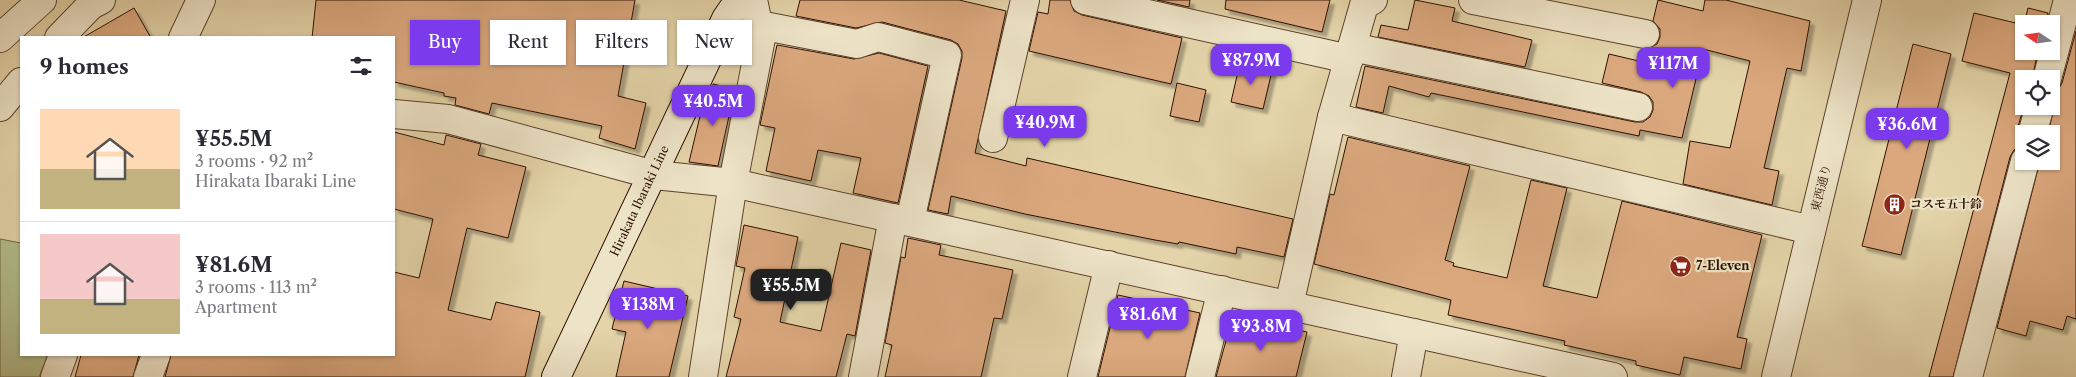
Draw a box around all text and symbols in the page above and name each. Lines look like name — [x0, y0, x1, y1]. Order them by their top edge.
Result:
north arrow — [2015, 15, 2060, 60]
map controls — [2015, 15, 2060, 170]
chip: Buy — [410, 20, 480, 65]
chip: Rent — [490, 20, 566, 65]
chip: Filters — [576, 20, 667, 65]
chip: New — [677, 20, 752, 65]
pin: ¥87.9M — [1210, 44, 1292, 86]
pin: ¥117M — [1638, 46, 1708, 89]
text: ¥87.9M — [1222, 50, 1280, 70]
icon: filters — [347, 52, 375, 80]
text: ¥117M — [1648, 53, 1698, 73]
text: 9 homes — [40, 54, 129, 79]
button: locate — [2015, 70, 2060, 115]
pin: ¥40.5M — [672, 84, 754, 127]
text: ¥40.5M — [683, 91, 743, 111]
pin: ¥40.9M — [1004, 106, 1086, 148]
pin: ¥36.6M — [1866, 108, 1948, 150]
text: ¥40.9M — [1014, 112, 1076, 132]
text: ¥36.6M — [1877, 114, 1937, 134]
button: layers — [2015, 125, 2060, 170]
text: ¥55.5M — [195, 126, 272, 151]
icon: home — [80, 129, 140, 189]
street label: Hirakata Ibaraki Line — [606, 143, 672, 259]
text: 3 rooms · 92 m² — [195, 151, 313, 171]
street label: 東西通り — [1807, 163, 1834, 213]
text: Hirakata Ibaraki Line — [195, 171, 356, 191]
building icon: コスモ五十鈴 — [1882, 192, 1906, 216]
place label: コスモ五十鈴 — [1910, 196, 1982, 211]
text: ¥81.6M — [195, 252, 272, 277]
icon: home — [80, 254, 140, 314]
supermarket icon: 7-Eleven — [1668, 254, 1692, 278]
place label: 7-Eleven — [1696, 258, 1750, 273]
pin: ¥55.5M — [750, 268, 832, 311]
text: ¥55.5M — [762, 275, 820, 295]
text: 3 rooms · 113 m² — [195, 277, 317, 297]
pin: ¥138M — [613, 288, 683, 330]
text: ¥138M — [621, 294, 675, 314]
text: Apartment — [195, 297, 277, 317]
pin: ¥81.6M — [1107, 298, 1189, 340]
text: ¥81.6M — [1119, 304, 1178, 324]
pin: ¥93.8M — [1220, 310, 1302, 352]
text: ¥93.8M — [1231, 316, 1291, 336]

